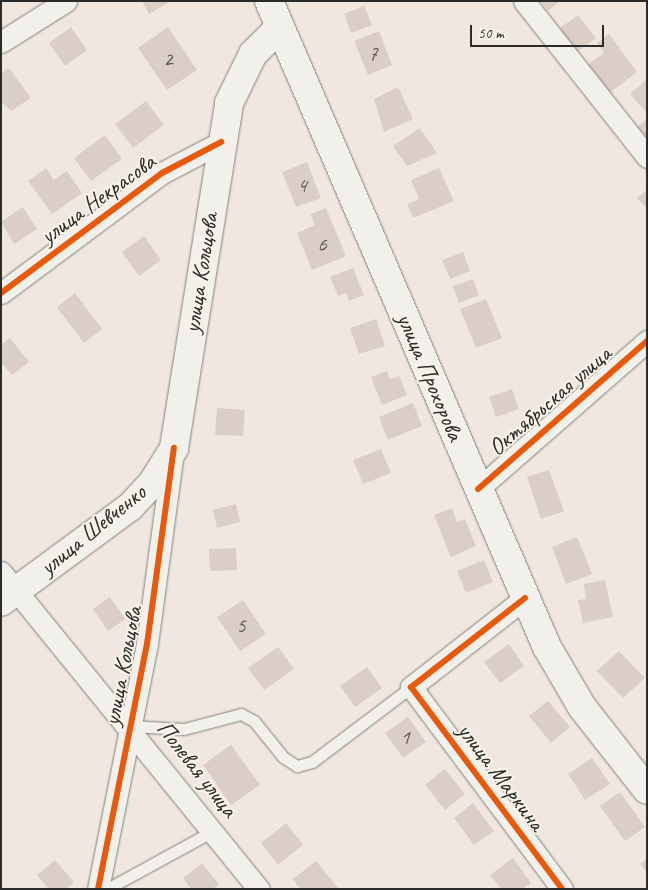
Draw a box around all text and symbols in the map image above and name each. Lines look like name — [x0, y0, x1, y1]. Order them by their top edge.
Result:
scale bar — [473, 15, 607, 47]
text: 50 m — [478, 24, 504, 43]
house number: 7 — [368, 40, 378, 66]
house number: 2 — [163, 46, 173, 72]
street label: улица Некрасова — [35, 147, 161, 251]
house number: 4 — [297, 172, 307, 198]
street label: улица Кольцова — [177, 211, 225, 335]
house number: 6 — [317, 231, 327, 257]
street label: улица Прохорова — [390, 309, 470, 445]
street label: Октябрьская улица — [482, 340, 618, 462]
street label: улица Шевченко — [34, 478, 152, 582]
street label: улица Кольцова — [97, 604, 149, 728]
house number: 5 — [236, 612, 246, 638]
street label: Полевая улица — [150, 714, 244, 824]
street label: улица Маркина — [451, 717, 551, 837]
house number: 1 — [400, 724, 410, 750]

